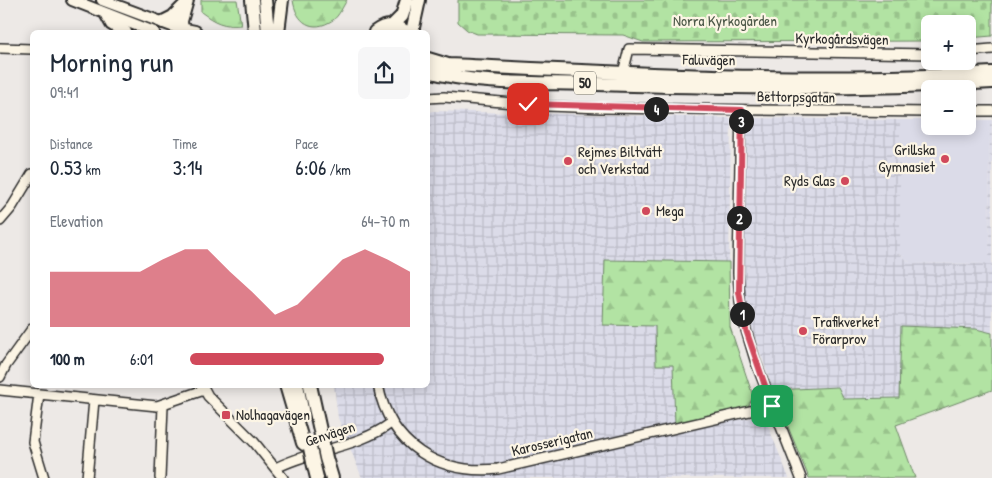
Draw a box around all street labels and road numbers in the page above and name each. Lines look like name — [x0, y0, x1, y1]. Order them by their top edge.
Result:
street label: Kyrkogårdsvägen — [795, 27, 889, 50]
street label: Faluvägen — [681, 49, 736, 70]
road number: 50 — [574, 72, 596, 95]
street label: Bettorpsgatan — [757, 85, 836, 108]
street label: Genvägen — [302, 416, 358, 451]
street label: Karosserigatan — [509, 422, 595, 461]

